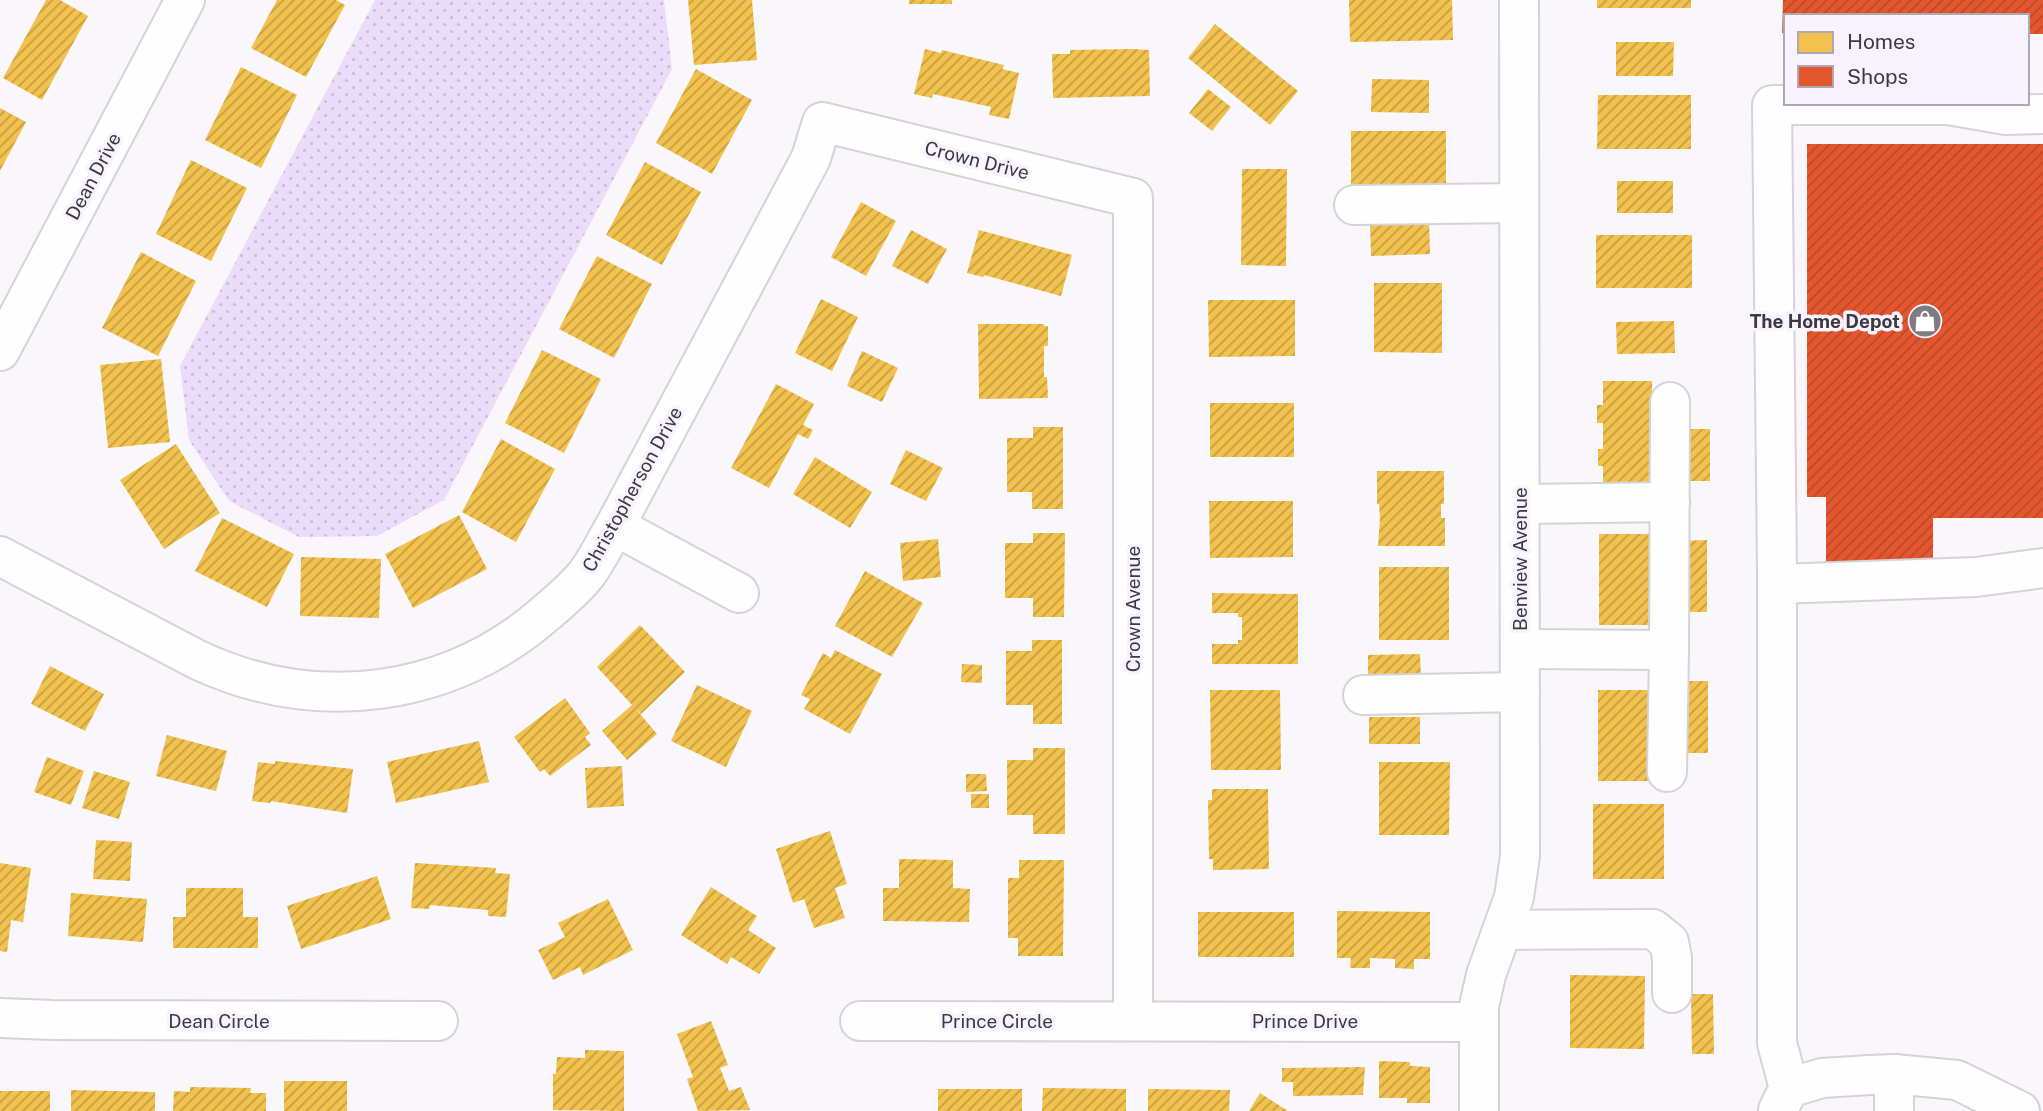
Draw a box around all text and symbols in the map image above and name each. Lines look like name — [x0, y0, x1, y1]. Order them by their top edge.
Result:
legend — [1784, 14, 2029, 105]
text: Homes — [1847, 29, 1915, 54]
text: Shops — [1847, 64, 1908, 89]
street label: Dean Drive — [61, 129, 125, 223]
street label: Crown Drive — [923, 136, 1031, 184]
shop icon: The Home Depot — [1906, 302, 1944, 340]
place label: The Home Depot — [1750, 310, 1900, 332]
street label: Christopherson Drive — [577, 403, 687, 575]
street label: Benview Avenue — [1509, 487, 1531, 631]
street label: Crown Avenue — [1122, 546, 1144, 672]
street label: Dean Circle — [168, 1010, 270, 1032]
street label: Prince Circle — [941, 1010, 1053, 1032]
street label: Prince Drive — [1252, 1010, 1358, 1032]

